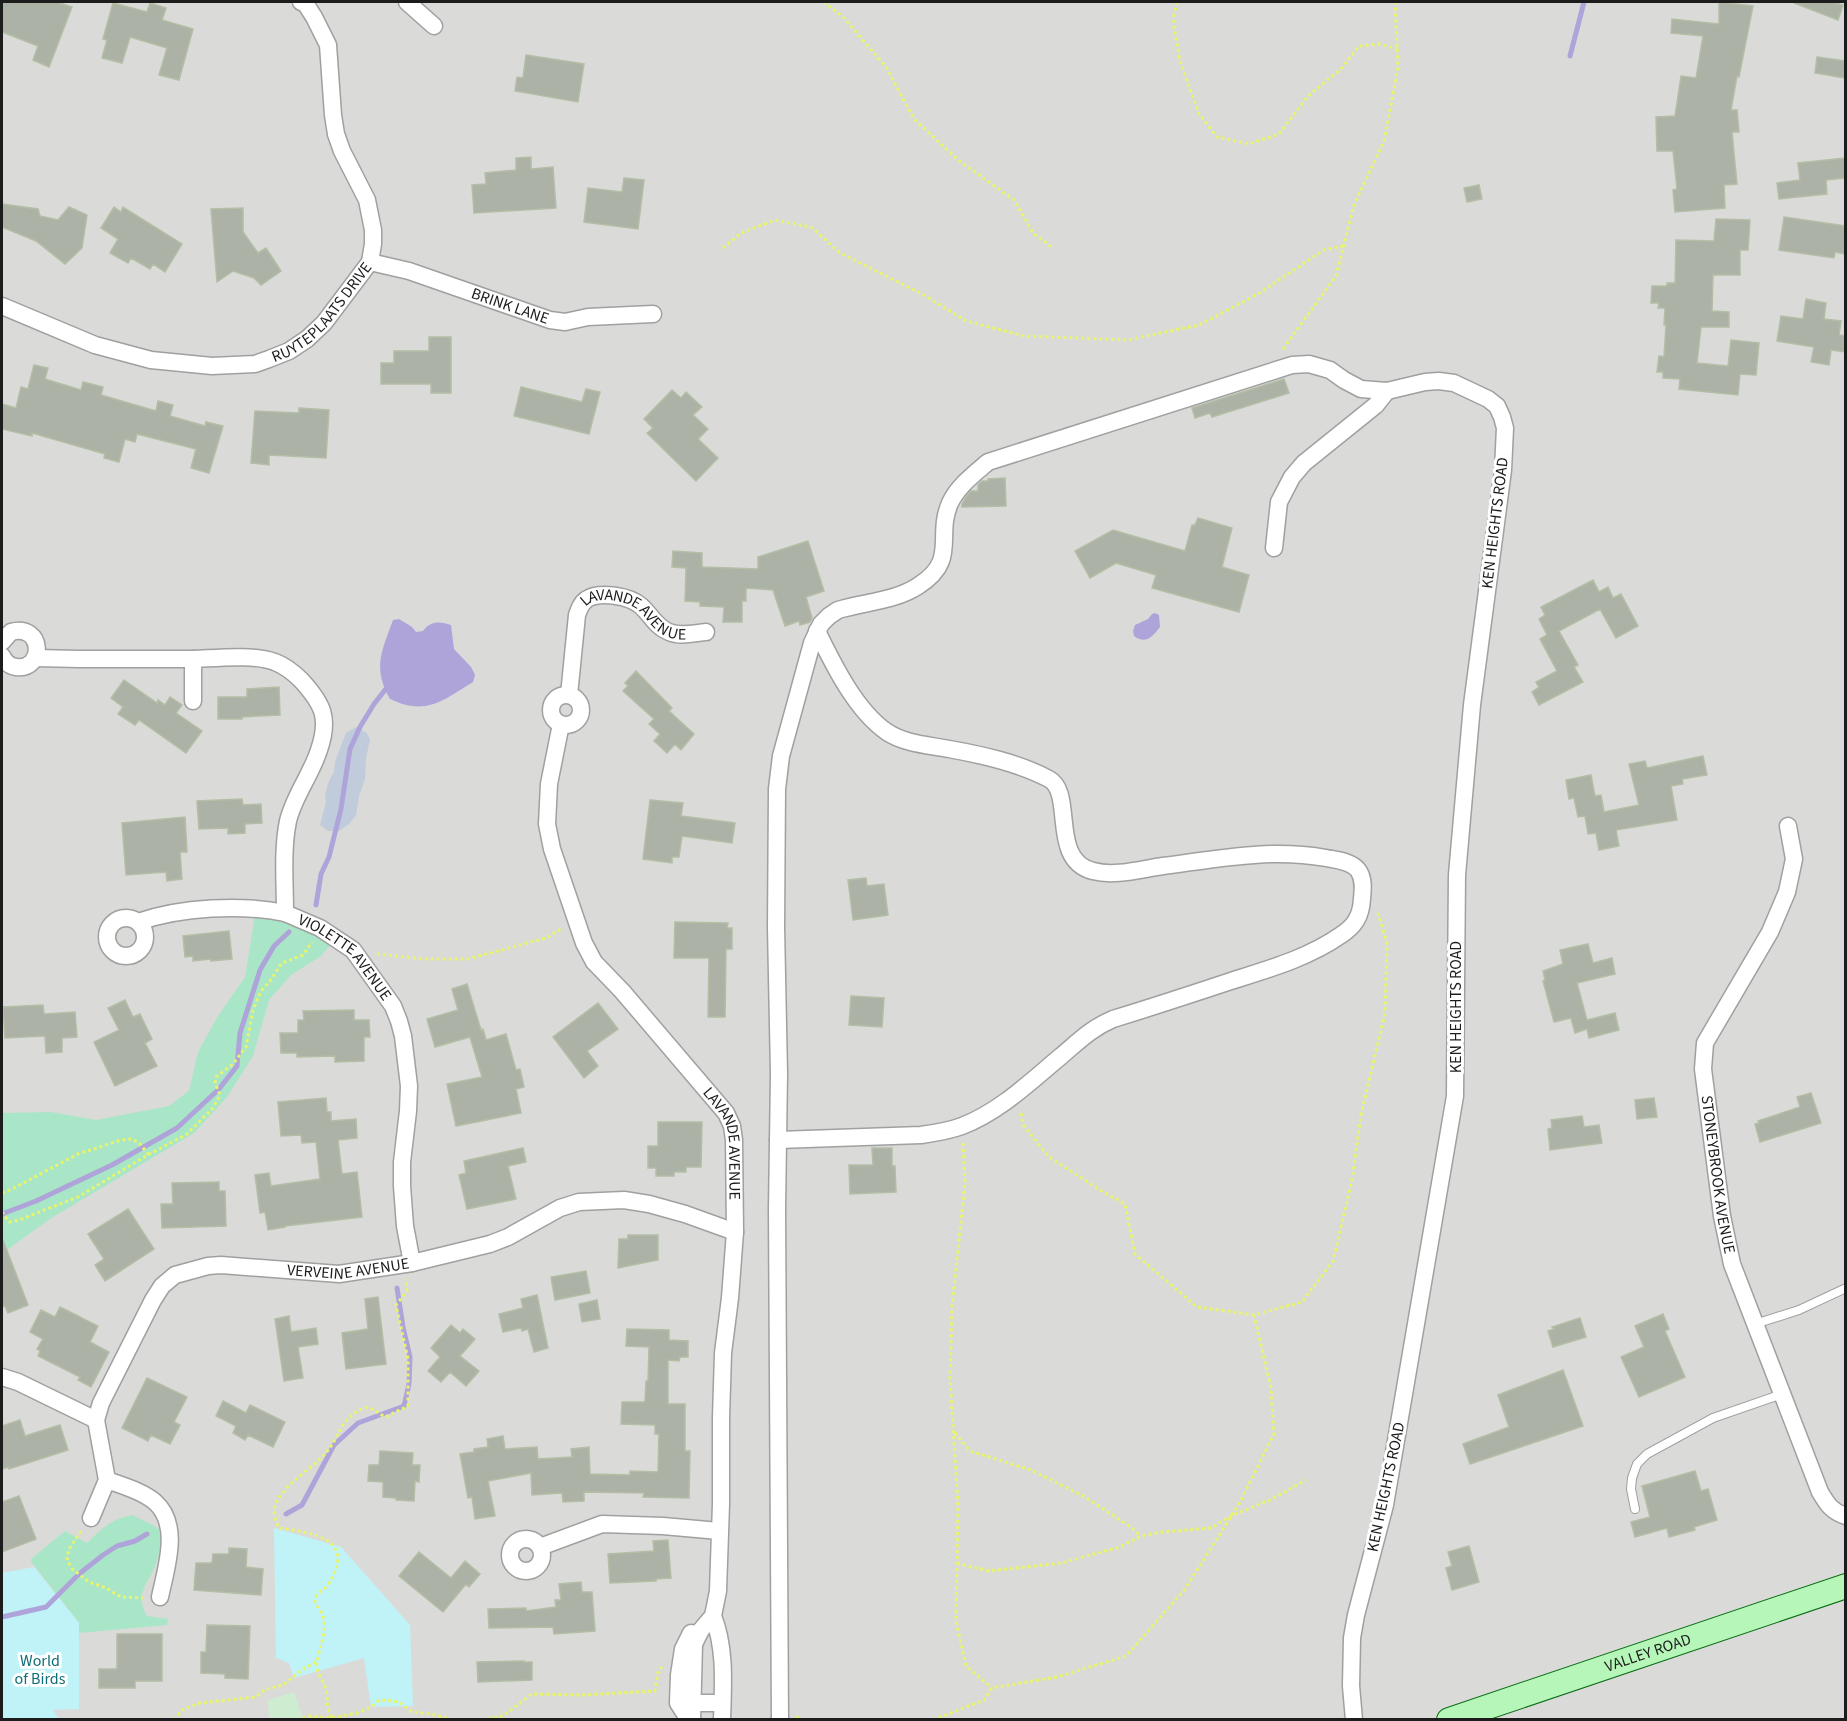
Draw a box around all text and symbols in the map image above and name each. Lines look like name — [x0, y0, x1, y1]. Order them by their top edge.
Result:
street label: RUYTEPLAATS DRIVE — [268, 258, 377, 368]
street label: BRINK LANE — [468, 282, 552, 330]
street label: KEN HEIGHTS ROAD — [1476, 456, 1514, 590]
street label: LAVANDE AVENUE — [575, 584, 686, 646]
street label: VIOLETTE AVENUE — [295, 909, 397, 1005]
street label: KEN HEIGHTS ROAD — [1445, 941, 1467, 1073]
street label: LAVANDE AVENUE — [698, 1082, 746, 1200]
street label: STONEYBROOK AVENUE — [1695, 1094, 1741, 1256]
street label: VERVEINE AVENUE — [286, 1253, 411, 1285]
street label: KEN HEIGHTS ROAD — [1361, 1420, 1411, 1554]
street label: VALLEY ROAD — [1602, 1628, 1694, 1678]
park label: World of Birds — [15, 1650, 66, 1690]

